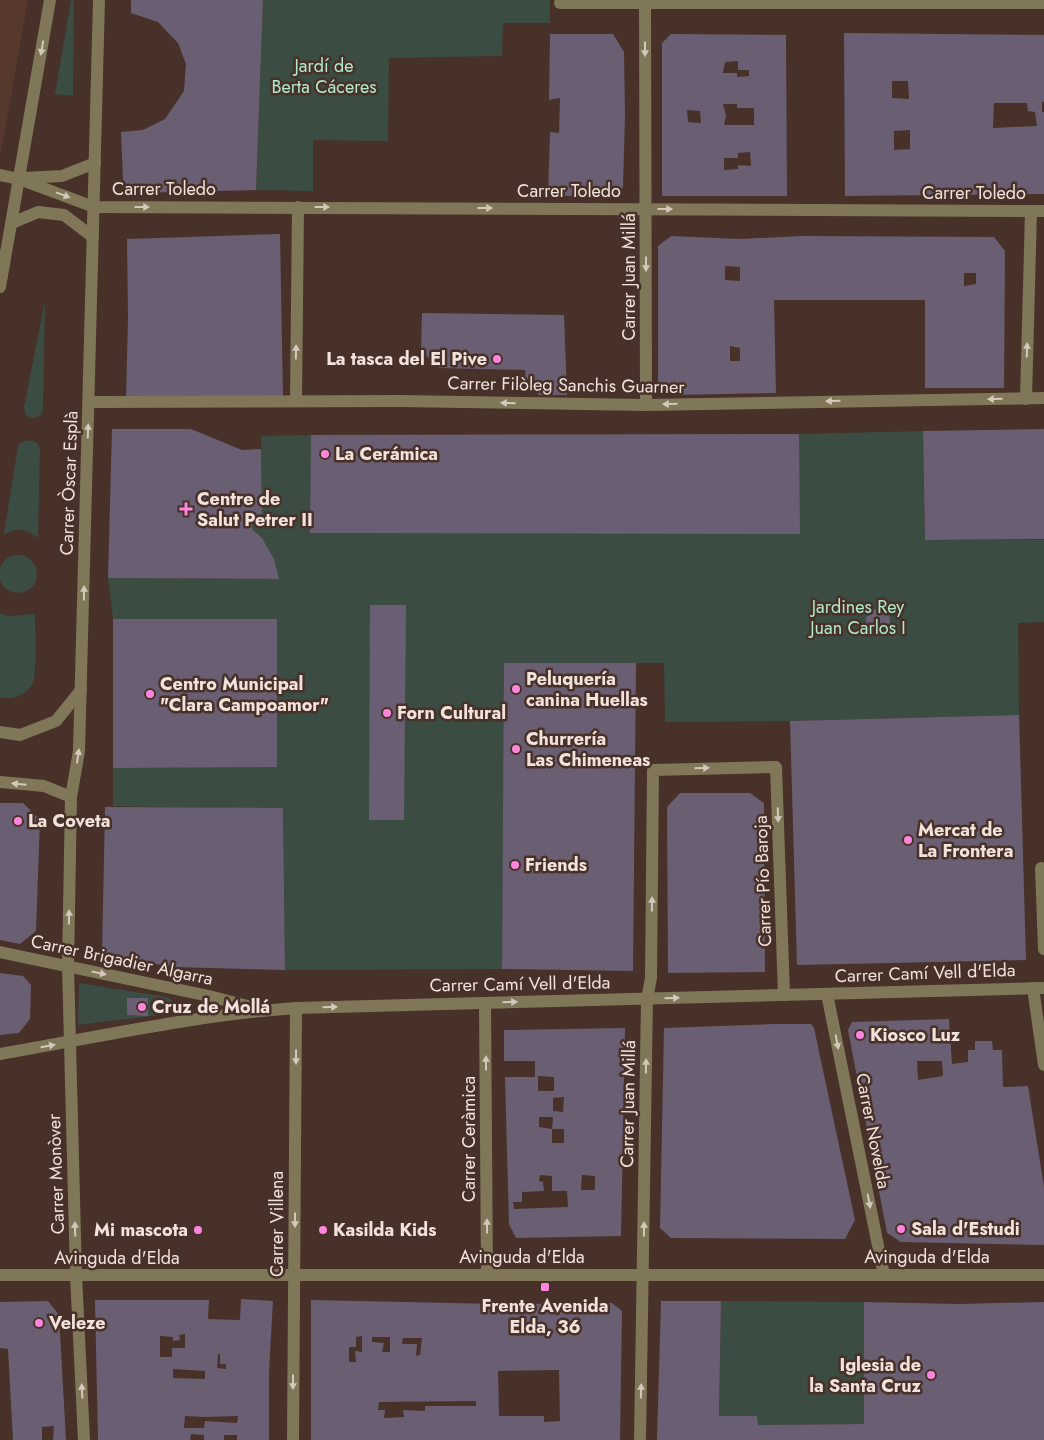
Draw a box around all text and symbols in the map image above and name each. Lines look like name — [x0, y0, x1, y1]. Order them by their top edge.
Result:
one-way arrow — [37, 40, 45, 56]
one-way arrow — [642, 41, 650, 57]
park label: Jardí de Berta Cáceres — [271, 53, 377, 100]
street label: Carrer Toledo — [112, 176, 216, 202]
street label: Carrer Toledo — [517, 178, 621, 204]
street label: Carrer Toledo — [922, 180, 1026, 206]
one-way arrow — [56, 191, 71, 199]
one-way arrow — [135, 203, 151, 211]
one-way arrow — [315, 203, 331, 211]
one-way arrow — [477, 204, 493, 212]
one-way arrow — [657, 205, 673, 213]
street label: Carrer Juan Millá — [616, 213, 642, 341]
one-way arrow — [642, 256, 650, 272]
one-way arrow — [1024, 342, 1032, 358]
one-way arrow — [293, 344, 301, 360]
place label: La tasca del El Pive — [326, 346, 487, 372]
marker: La tasca del El Pive — [491, 353, 503, 365]
street label: Carrer Filòleg Sanchis Guarner — [447, 370, 686, 400]
one-way arrow — [987, 395, 1003, 403]
one-way arrow — [500, 398, 516, 406]
one-way arrow — [825, 398, 841, 406]
one-way arrow — [662, 400, 678, 408]
street label: Carrer Òscar Esplà — [53, 410, 85, 556]
one-way arrow — [84, 423, 92, 439]
place label: La Cerámica — [335, 441, 438, 467]
marker: La Cerámica — [319, 448, 331, 460]
place label: Centre de Salut Petrer II — [197, 486, 313, 533]
marker: Centre de Salut Petrer II — [179, 502, 193, 516]
one-way arrow — [80, 585, 88, 601]
park label: Jardines Rey Juan Carlos I — [808, 594, 906, 641]
place label: Peluquería canina Huellas — [526, 666, 648, 713]
place label: Centro Municipal "Clara Campoamor" — [160, 671, 329, 718]
marker: Peluquería canina Huellas — [510, 683, 522, 695]
marker: Centro Municipal "Clara Campoamor" — [144, 688, 156, 700]
place label: Forn Cultural — [397, 700, 506, 726]
marker: Forn Cultural — [381, 707, 393, 719]
place label: Churrería Las Chimeneas — [526, 726, 650, 773]
marker: Churrería Las Chimeneas — [510, 743, 522, 755]
one-way arrow — [74, 747, 82, 763]
one-way arrow — [694, 764, 710, 772]
one-way arrow — [11, 780, 27, 788]
place label: La Coveta — [28, 808, 111, 834]
one-way arrow — [774, 808, 782, 824]
marker: La Coveta — [12, 815, 24, 827]
street label: Carrer Pío Baroja — [748, 815, 778, 947]
place label: Mercat de La Frontera — [918, 817, 1013, 864]
marker: Mercat de La Frontera — [902, 834, 914, 846]
place label: Friends — [525, 852, 587, 878]
marker: Friends — [509, 859, 521, 871]
one-way arrow — [648, 896, 656, 912]
one-way arrow — [65, 909, 73, 925]
street label: Carrer Brigadier Algarra — [29, 928, 215, 992]
street label: Carrer Camí Vell d'Elda — [834, 957, 1016, 989]
one-way arrow — [92, 969, 107, 977]
street label: Carrer Camí Vell d'Elda — [429, 969, 611, 999]
place label: Cruz de Mollá — [152, 994, 270, 1020]
one-way arrow — [665, 994, 681, 1002]
one-way arrow — [502, 998, 518, 1006]
marker: Cruz de Mollá — [136, 1001, 148, 1013]
one-way arrow — [322, 1003, 338, 1011]
place label: Kiosco Luz — [870, 1022, 961, 1048]
marker: Kiosco Luz — [854, 1029, 866, 1041]
one-way arrow — [833, 1034, 841, 1049]
street label: Carrer Juan Millá — [614, 1040, 642, 1168]
one-way arrow — [40, 1041, 56, 1049]
one-way arrow — [291, 1049, 299, 1065]
one-way arrow — [482, 1055, 490, 1071]
one-way arrow — [642, 1058, 650, 1074]
street label: Carrer Novelda — [849, 1071, 897, 1191]
street label: Carrer Ceràmica — [456, 1076, 482, 1202]
street label: Carrer Monòver — [41, 1113, 71, 1235]
street label: Carrer Villena — [264, 1171, 290, 1277]
one-way arrow — [866, 1193, 874, 1209]
one-way arrow — [290, 1212, 298, 1228]
place label: Sala d'Estudi — [911, 1216, 1020, 1242]
place label: Mi mascota — [94, 1217, 188, 1243]
place label: Kasilda Kids — [333, 1217, 436, 1243]
one-way arrow — [483, 1218, 491, 1234]
one-way arrow — [71, 1221, 79, 1237]
one-way arrow — [640, 1221, 648, 1237]
marker: Sala d'Estudi — [895, 1223, 907, 1235]
marker: Mi mascota — [192, 1224, 204, 1236]
marker: Kasilda Kids — [317, 1224, 329, 1236]
street label: Avinguda d'Elda — [459, 1244, 585, 1270]
street label: Avinguda d'Elda — [864, 1244, 990, 1270]
street label: Avinguda d'Elda — [54, 1245, 180, 1271]
marker: Frente Avenida Elda, 36 — [539, 1281, 551, 1293]
place label: Frente Avenida Elda, 36 — [482, 1293, 608, 1340]
place label: Veleze — [48, 1310, 105, 1336]
marker: Veleze — [33, 1317, 45, 1329]
place label: Iglesia de la Santa Cruz — [809, 1352, 922, 1399]
marker: Iglesia de la Santa Cruz — [925, 1369, 937, 1381]
one-way arrow — [289, 1374, 297, 1390]
one-way arrow — [77, 1383, 85, 1399]
one-way arrow — [637, 1383, 645, 1399]

